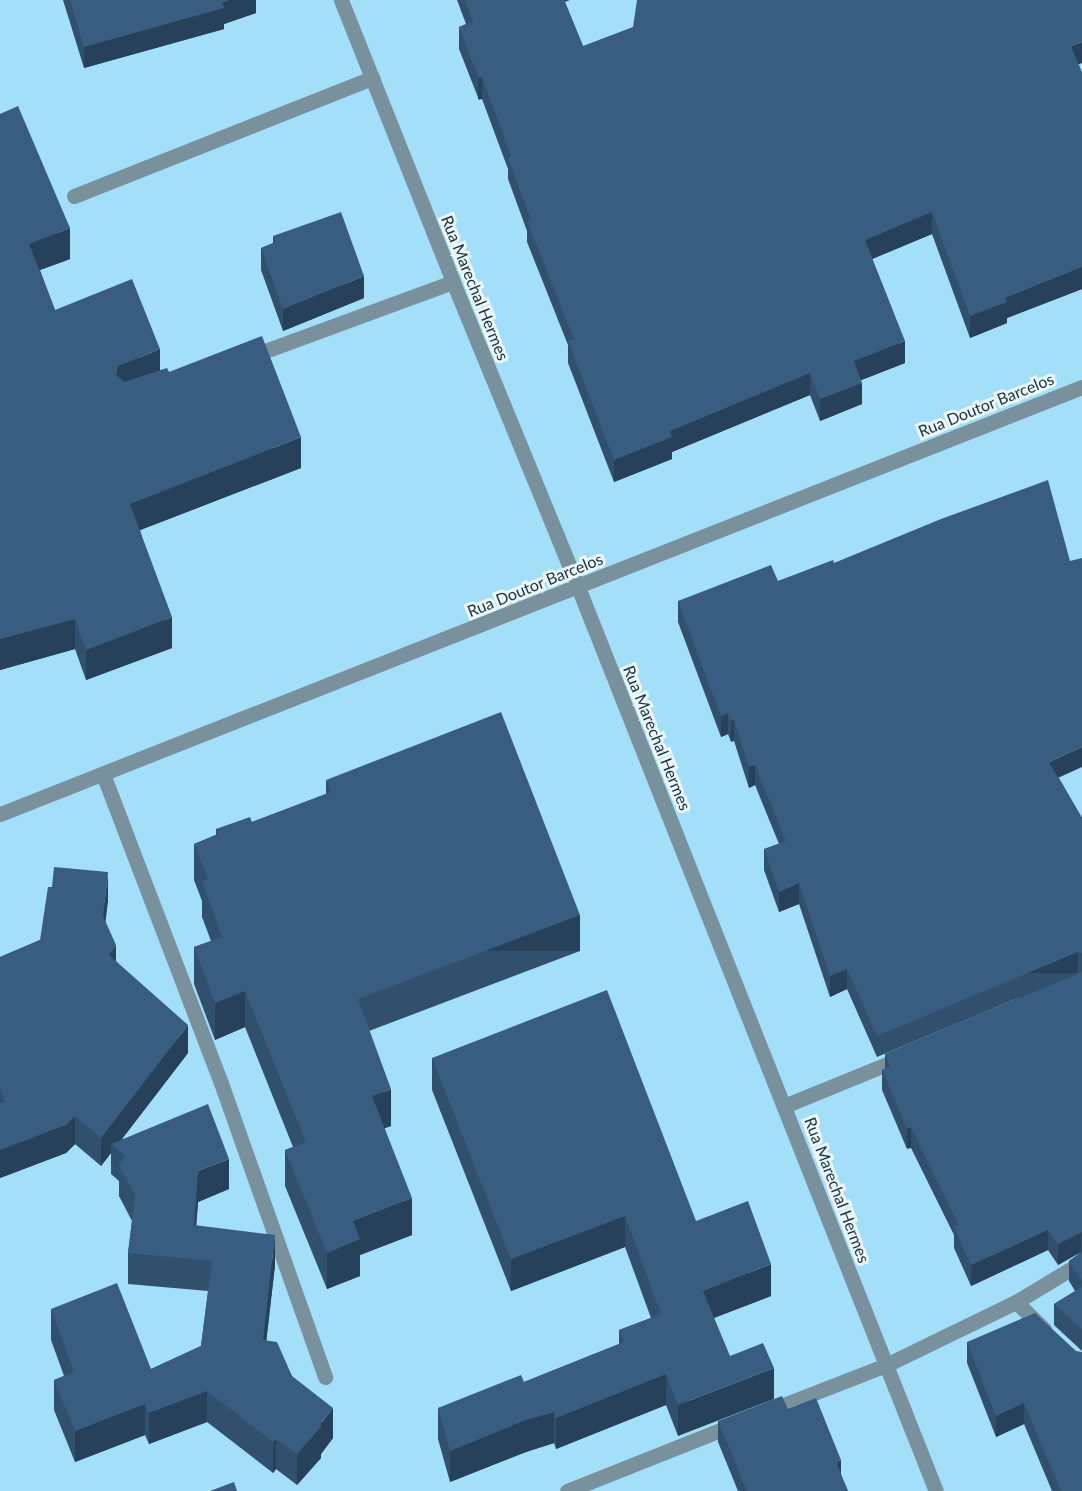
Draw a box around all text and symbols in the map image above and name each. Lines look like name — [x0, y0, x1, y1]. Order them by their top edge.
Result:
street label: Rua Marechal Hermes — [437, 213, 513, 363]
street label: Rua Doutor Barcelos — [915, 369, 1057, 441]
street label: Rua Doutor Barcelos — [464, 549, 606, 621]
street label: Rua Marechal Hermes — [619, 663, 695, 813]
street label: Rua Marechal Hermes — [800, 1115, 874, 1265]

